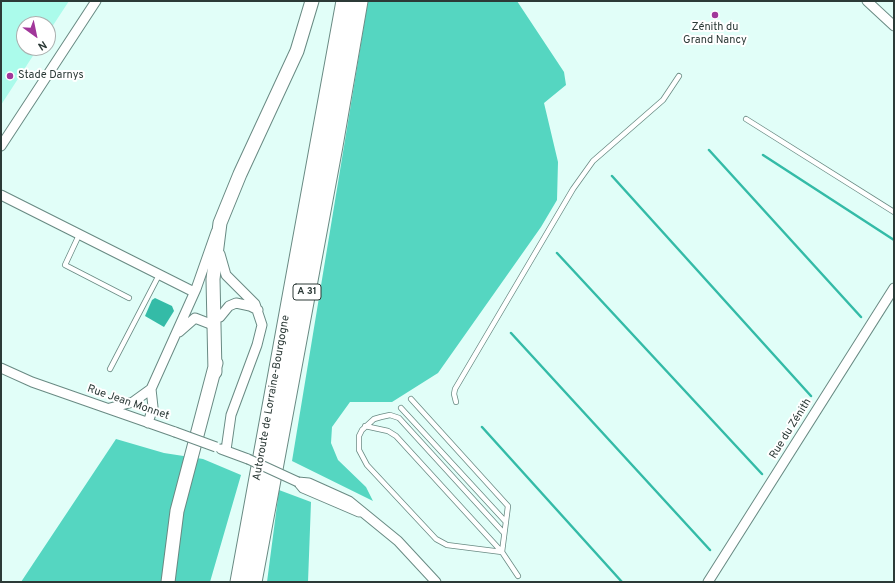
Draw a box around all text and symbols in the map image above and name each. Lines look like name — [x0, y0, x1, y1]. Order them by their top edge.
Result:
marker: Zénith du Grand Nancy — [710, 10, 720, 20]
north arrow — [16, 16, 56, 56]
place label: Zénith du Grand Nancy — [683, 21, 747, 47]
text: N — [35, 37, 49, 53]
place label: Stade Darnys — [18, 69, 84, 83]
marker: Stade Darnys — [5, 71, 15, 81]
road number: A 31 — [293, 284, 321, 300]
street label: Autoroute de Lorraine-Bourgogne — [251, 314, 293, 482]
street label: Rue Jean Monnet — [85, 383, 171, 423]
street label: Rue du Zénith — [767, 396, 815, 462]

